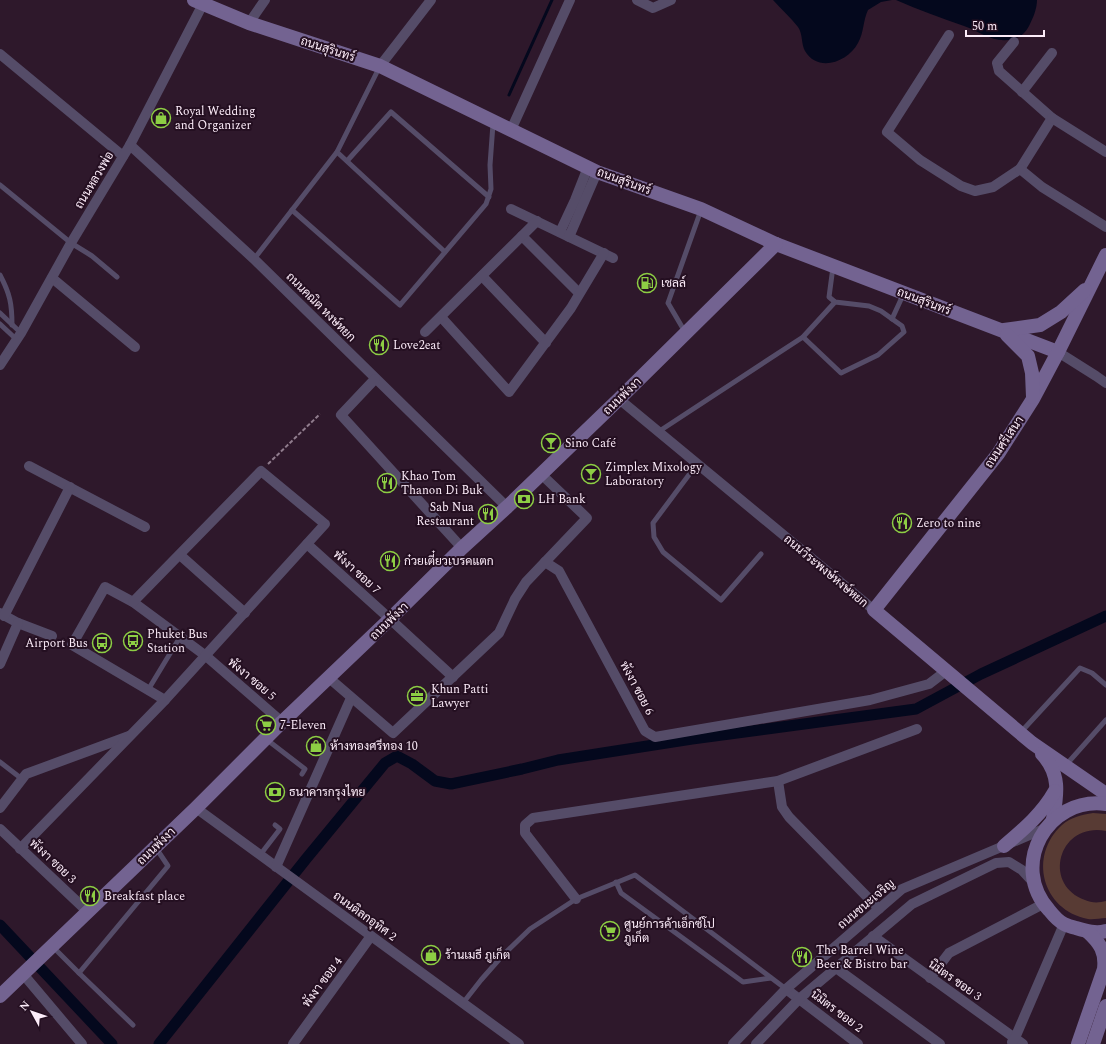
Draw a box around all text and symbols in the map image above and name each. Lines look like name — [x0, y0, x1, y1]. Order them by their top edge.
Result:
scale bar — [966, 12, 1044, 38]
text: 50 m — [972, 17, 997, 36]
street label: ถนนสุรินทร์ — [298, 32, 358, 67]
place label: Royal Wedding and Organizer — [175, 102, 256, 135]
shop icon: Royal Wedding and Organizer — [150, 107, 172, 129]
street label: ถนนหลวงพ่อ — [70, 148, 119, 213]
street label: ถนนสุรินทร์ — [594, 163, 654, 200]
street label: ถนนคณิต หงษ์หยก — [281, 268, 360, 347]
fuel station icon: เชลล์ — [636, 272, 658, 294]
place label: เชลล์ — [661, 274, 686, 293]
street label: ถนนสุรินทร์ — [894, 282, 954, 321]
restaurant icon: Love2eat — [368, 334, 390, 356]
place label: Love2eat — [393, 336, 441, 355]
street label: ถนนพังงา — [599, 373, 646, 420]
street label: ถนนศรีเสนา — [980, 412, 1029, 472]
bar icon: Sino Café — [540, 432, 562, 454]
place label: Sino Café — [565, 434, 616, 453]
place label: Zimplex Mixology Laboratory — [605, 458, 703, 491]
bar icon: Zimplex Mixology Laboratory — [580, 463, 602, 485]
place label: Khao Tom Thanon Di Buk — [401, 467, 483, 500]
restaurant icon: Khao Tom Thanon Di Buk — [376, 472, 398, 494]
bank icon: LH Bank — [513, 488, 535, 510]
place label: LH Bank — [538, 490, 586, 509]
place label: Sab Nua Restaurant — [416, 498, 474, 531]
restaurant icon: Sab Nua Restaurant — [477, 503, 499, 525]
restaurant icon: Zero to nine — [891, 512, 913, 534]
place label: Zero to nine — [916, 514, 981, 533]
street label: ถนนวีระพงษ์หงษ์หยก — [779, 530, 872, 613]
street label: พังงา ซอย 7 — [329, 546, 385, 599]
restaurant icon: ก๋วยเตี๋ยวเบรคแตก — [379, 550, 401, 572]
place label: ก๋วยเตี๋ยวเบรคแตก — [404, 550, 494, 571]
street label: ถนนพังงา — [366, 598, 413, 645]
place label: Phuket Bus Station — [147, 625, 208, 658]
bus stop icon: Phuket Bus Station — [122, 630, 144, 652]
bus stop icon: Airport Bus — [91, 632, 113, 654]
place label: Airport Bus — [25, 634, 88, 653]
street label: พังงา ซอย 5 — [223, 653, 280, 706]
street label: พังงา ซอย 6 — [614, 658, 659, 719]
place label: Khun Patti Lawyer — [431, 680, 489, 713]
office icon: Khun Patti Lawyer — [406, 685, 428, 707]
supermarket icon: 7-Eleven — [255, 714, 277, 736]
place label: 7-Eleven — [280, 716, 326, 735]
shop icon: ห้างทองศรีทอง 10 — [305, 735, 327, 757]
place label: ห้างทองศรีทอง 10 — [330, 737, 418, 756]
bank icon: ธนาคารกรุงไทย — [264, 781, 286, 803]
place label: ธนาคารกรุงไทย — [289, 783, 365, 802]
street label: ถนนพังงา — [133, 823, 180, 870]
street label: พังงา ซอย 3 — [25, 834, 81, 888]
street label: ถนนชนะเจริญ — [833, 875, 899, 934]
restaurant icon: Breakfast place — [79, 885, 101, 907]
place label: Breakfast place — [104, 887, 185, 906]
street label: ถนนติลกอุทิศ 2 — [329, 887, 400, 946]
place label: ศูนย์การค้าเอ็กซ์โป ภูเก็ต — [624, 915, 715, 948]
supermarket icon: ศูนย์การค้าเอ็กซ์โป ภูเก็ต — [599, 920, 621, 942]
place label: The Barrel Wine Beer & Bistro bar — [816, 941, 908, 974]
shop icon: ร้านเมธี ภูเก็ต — [420, 944, 442, 966]
place label: ร้านเมธี ภูเก็ต — [445, 946, 510, 965]
restaurant icon: The Barrel Wine Beer & Bistro bar — [791, 946, 813, 968]
street label: พังงา ซอย 4 — [297, 953, 347, 1012]
street label: นิมิตร ซอย 3 — [924, 955, 985, 1006]
street label: นิมิตร ซอย 2 — [806, 985, 867, 1037]
north arrow — [12, 992, 52, 1032]
text: N — [15, 997, 34, 1015]

